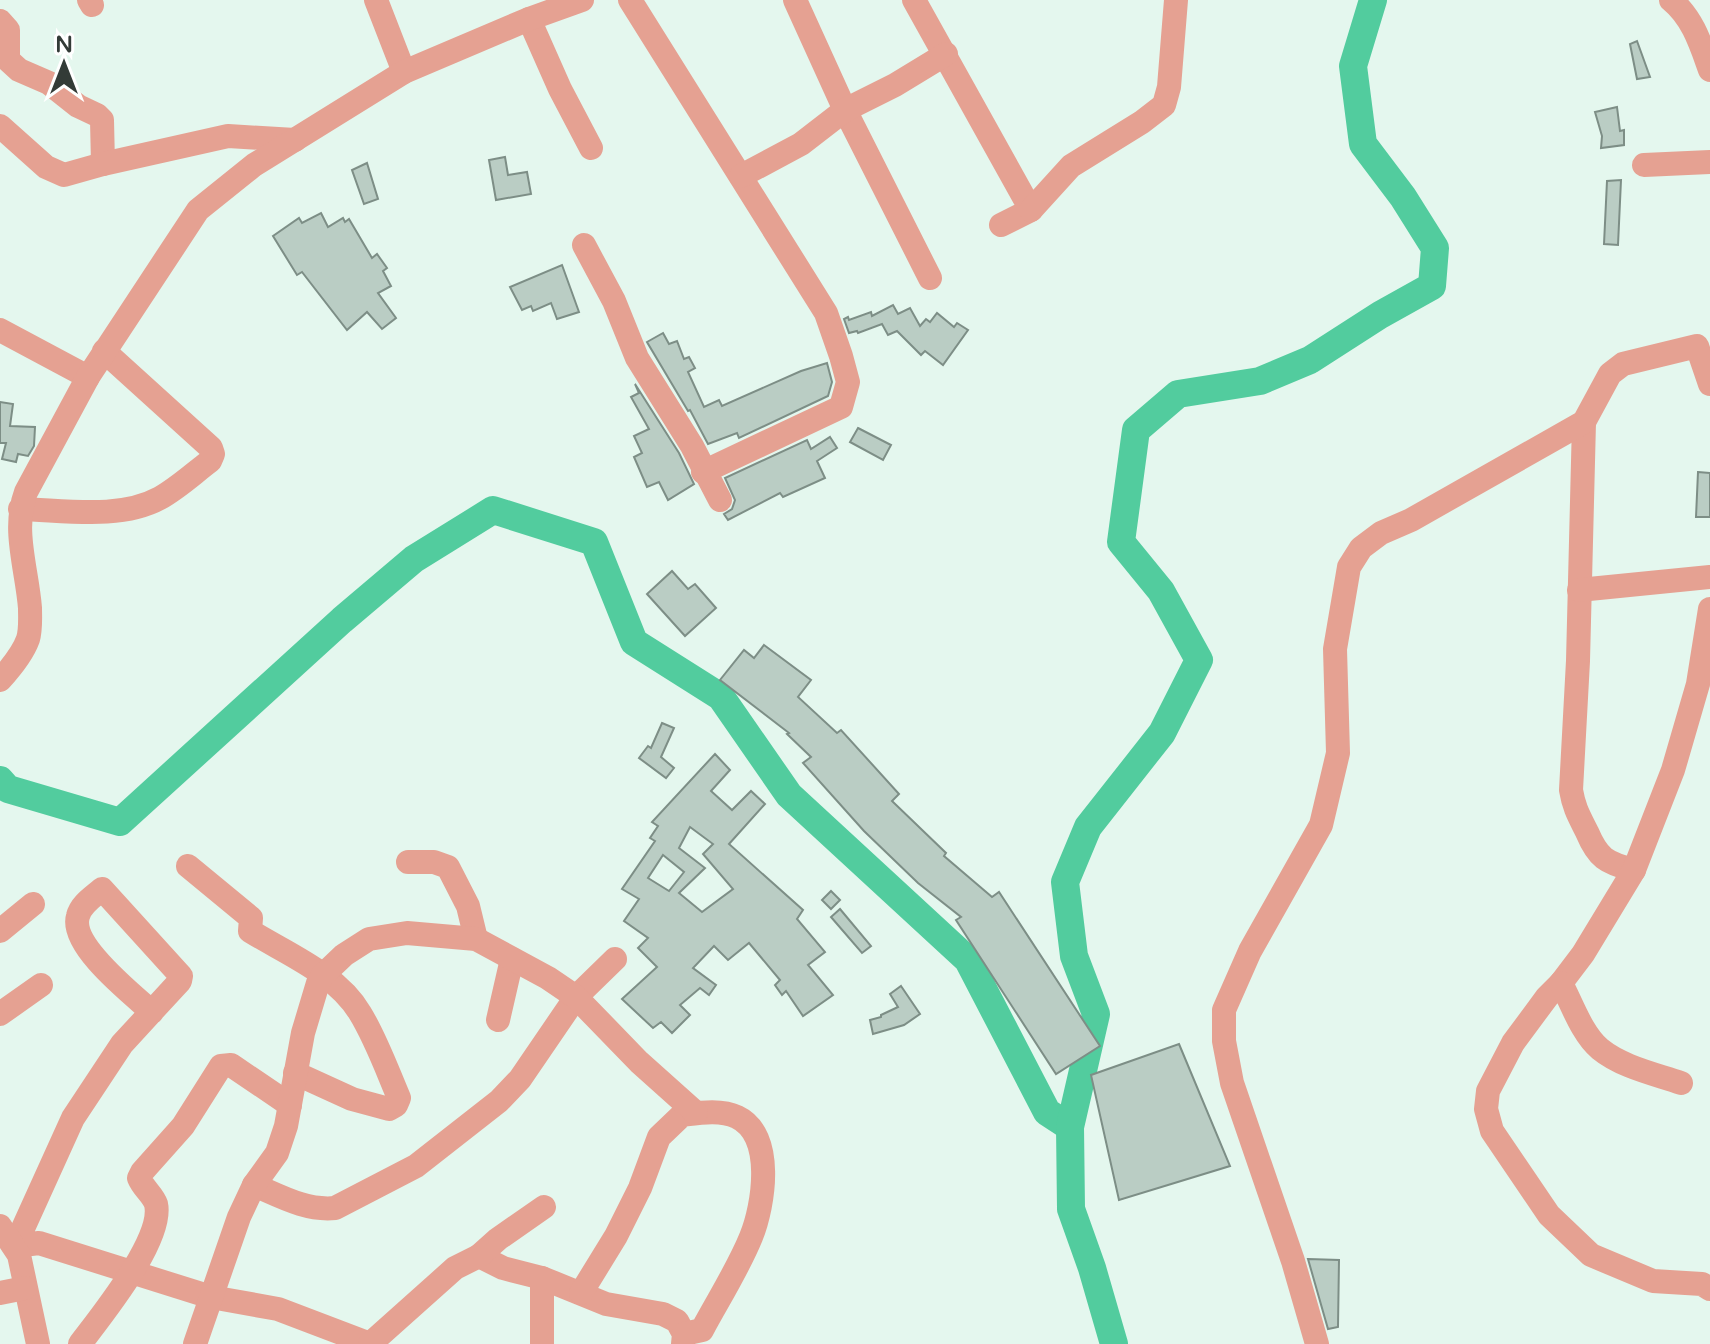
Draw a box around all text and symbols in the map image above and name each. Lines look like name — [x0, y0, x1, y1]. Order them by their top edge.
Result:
north arrow — [24, 24, 104, 104]
text: N — [55, 32, 73, 58]

